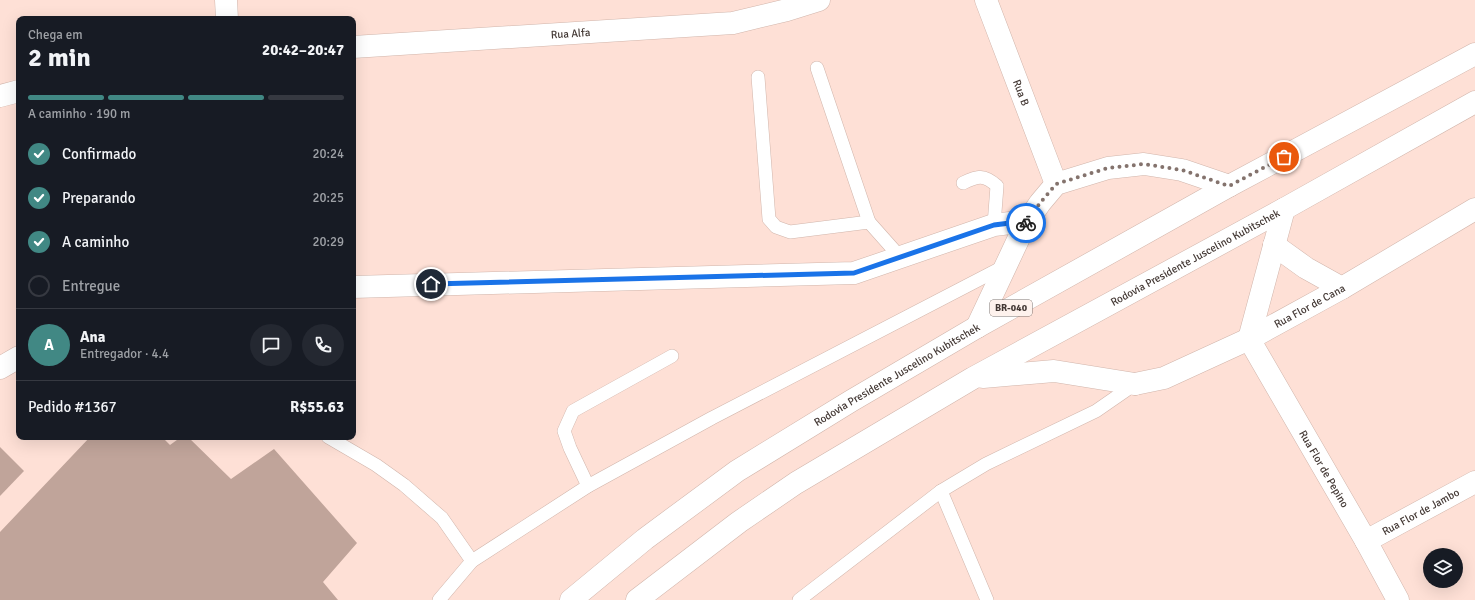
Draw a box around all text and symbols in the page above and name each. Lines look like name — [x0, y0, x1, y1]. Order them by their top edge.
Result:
street label: Rua Alfa — [550, 26, 591, 41]
text: Chega em — [28, 27, 83, 43]
text: 20:42–20:47 — [262, 41, 344, 59]
text: 2 min — [28, 42, 91, 74]
street label: Rua B — [1010, 78, 1032, 108]
text: A caminho · 190 m — [28, 106, 130, 122]
pin — [1267, 140, 1301, 174]
icon: check — [28, 143, 50, 165]
text: Confirmado — [62, 145, 136, 163]
text: 20:24 — [312, 146, 344, 162]
icon: bag — [1273, 146, 1295, 168]
icon: check — [28, 187, 50, 209]
text: Preparando — [62, 189, 136, 207]
text: 20:25 — [312, 190, 344, 206]
courier — [1006, 203, 1046, 243]
street label: Rodovia Presidente Juscelino Kubitschek — [1108, 206, 1282, 309]
icon: bike — [1015, 212, 1037, 234]
icon: check — [28, 231, 50, 253]
text: A caminho — [62, 233, 129, 251]
text: 20:29 — [312, 234, 344, 250]
pin — [414, 267, 448, 301]
icon: home — [420, 273, 442, 295]
text: Entregue — [62, 277, 120, 295]
street label: Rua Flor de Cana — [1272, 281, 1348, 331]
road number: BR-040 — [990, 300, 1032, 316]
street label: Rodovia Presidente Juscelino Kubitschek — [811, 320, 983, 429]
button: chat — [250, 324, 292, 366]
button: phone — [302, 324, 344, 366]
text: Ana — [80, 328, 105, 346]
text: A — [44, 336, 54, 354]
text: Entregador · 4.4 — [80, 346, 169, 362]
text: Pedido #1367 — [28, 398, 117, 416]
text: R$55.63 — [290, 398, 344, 416]
street label: Rua Flor de Pepino — [1297, 428, 1352, 510]
street label: Rua Flor de Jambo — [1380, 485, 1462, 538]
map controls — [1423, 548, 1463, 588]
button: layers — [1423, 548, 1463, 588]

